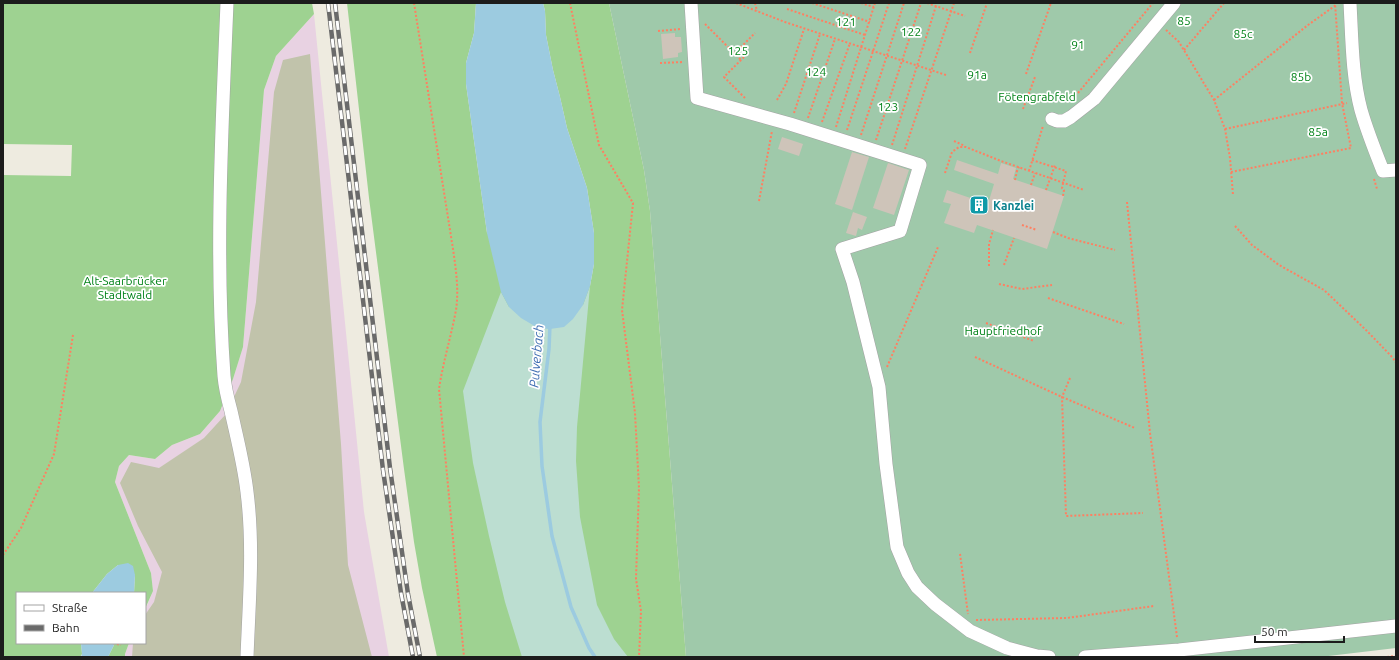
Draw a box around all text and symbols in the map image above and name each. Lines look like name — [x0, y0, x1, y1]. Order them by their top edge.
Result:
park label: 85 — [1177, 14, 1191, 27]
park label: 121 — [836, 15, 856, 28]
park label: 122 — [901, 25, 921, 38]
park label: 85c — [1233, 27, 1253, 40]
park label: 91 — [1071, 38, 1085, 51]
park label: 125 — [728, 44, 748, 57]
park label: 124 — [806, 65, 826, 78]
park label: 91a — [967, 68, 987, 81]
park label: 85b — [1291, 70, 1311, 83]
park label: Fötengrabfeld — [998, 90, 1076, 103]
park label: 123 — [878, 100, 898, 113]
park label: 85a — [1308, 125, 1328, 138]
building icon: Kanzlei — [968, 194, 990, 216]
place label: Kanzlei — [993, 199, 1034, 212]
park label: Alt-Saarbrücker Stadtwald — [83, 274, 167, 301]
water label: Pulverbach — [526, 324, 546, 388]
park label: Hauptfriedhof — [964, 324, 1042, 337]
legend — [16, 592, 146, 644]
text: Straße — [52, 601, 88, 614]
scale bar — [1255, 618, 1344, 644]
text: Bahn — [52, 621, 80, 634]
text: 50 m — [1261, 625, 1288, 638]

